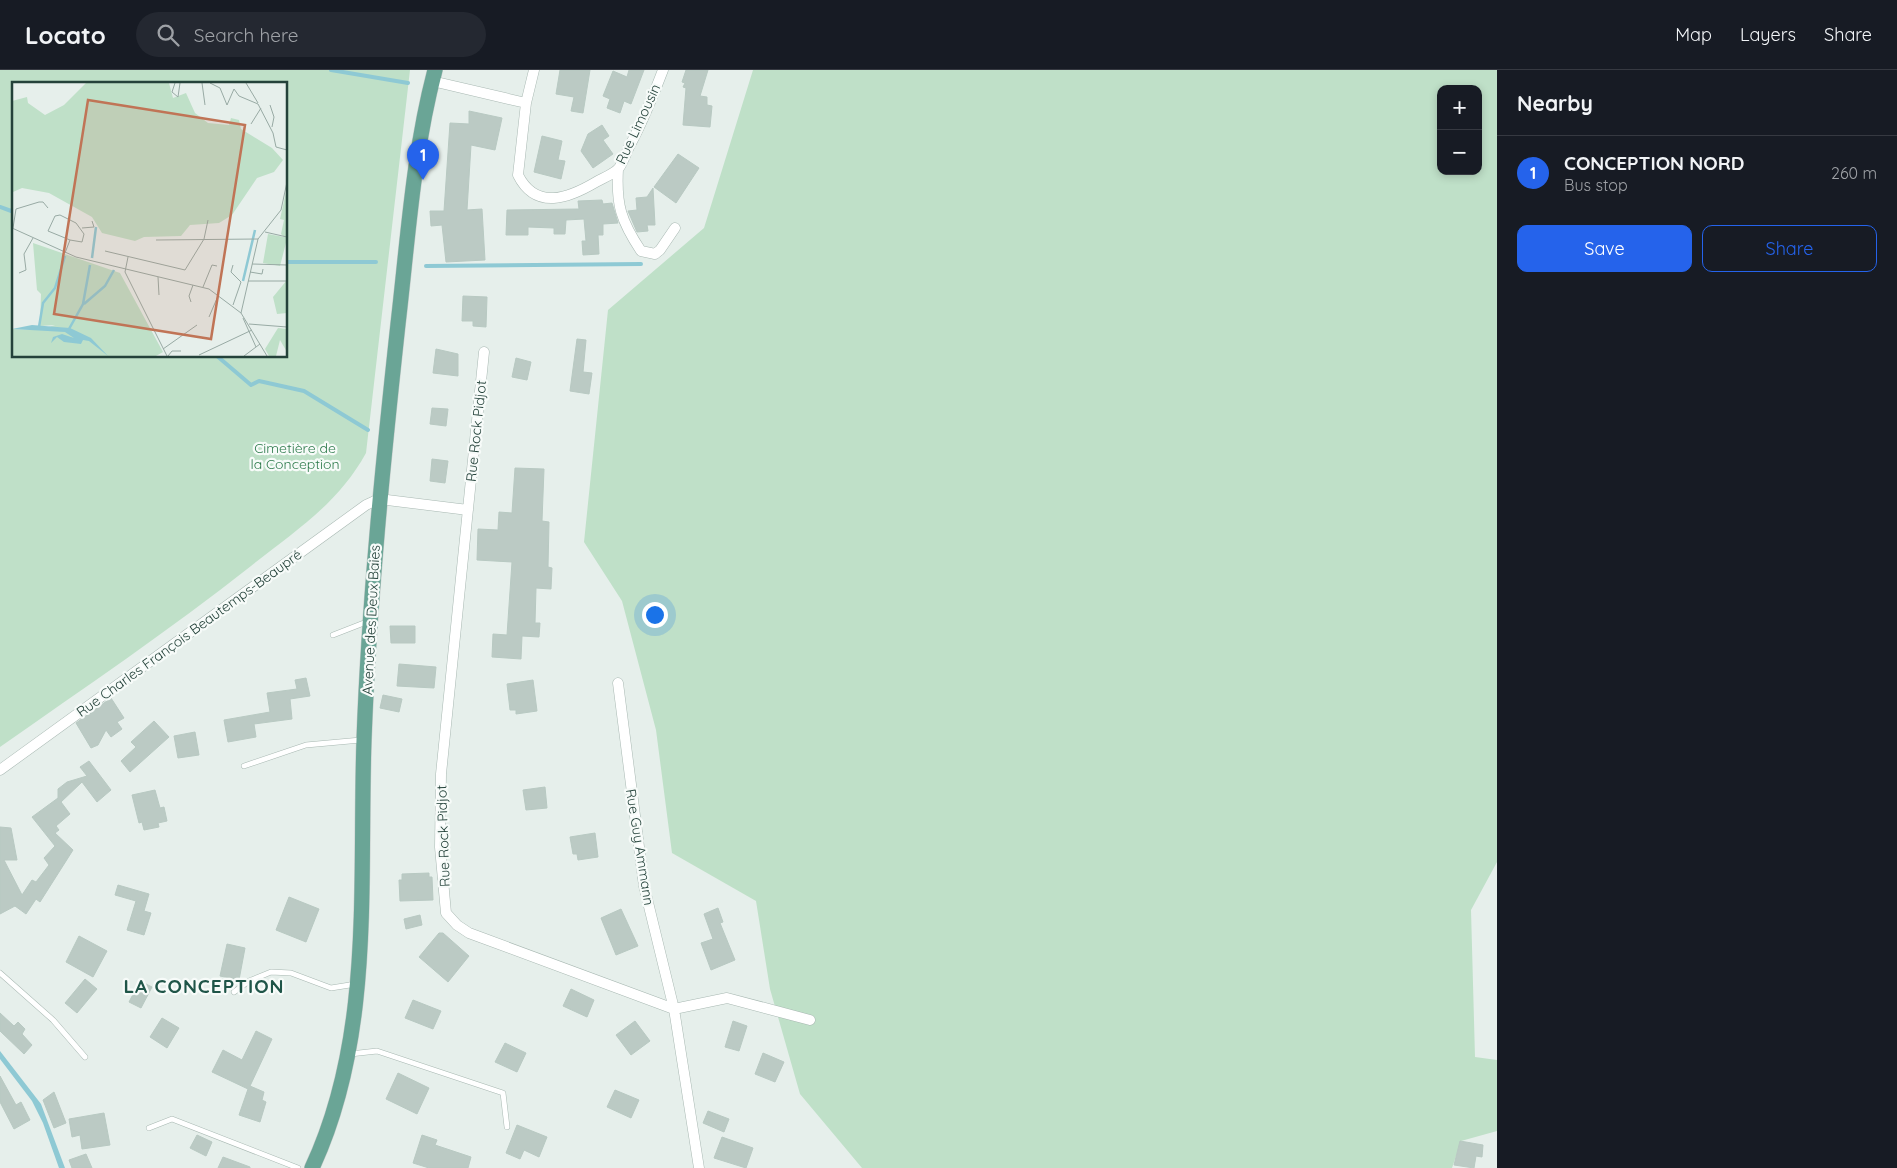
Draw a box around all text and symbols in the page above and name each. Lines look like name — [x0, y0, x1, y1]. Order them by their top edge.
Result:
search box — [136, 12, 486, 57]
text: Locato — [25, 20, 106, 50]
icon: search — [154, 21, 182, 49]
text: Search here — [194, 23, 299, 47]
text: Map — [1675, 23, 1712, 46]
text: Layers — [1740, 23, 1796, 46]
text: Share — [1824, 23, 1872, 46]
street label: Rue Limousin — [612, 81, 664, 167]
inset map — [12, 82, 288, 358]
map controls — [1437, 85, 1482, 175]
button: + — [1437, 85, 1482, 130]
text: Nearby — [1517, 90, 1593, 116]
button: − — [1437, 130, 1482, 175]
pin: 1 — [407, 139, 439, 180]
text: CONCEPTION NORD — [1564, 151, 1744, 175]
text: 1 — [1530, 163, 1536, 183]
text: 260 m — [1831, 163, 1877, 183]
text: Bus stop — [1564, 175, 1628, 195]
button: Save — [1517, 225, 1692, 272]
button: Share — [1702, 225, 1877, 272]
street label: Rue Rock Pidjot — [462, 379, 490, 483]
park label: Cimetière de la Conception — [250, 439, 340, 473]
street label: Rue Charles François Beautemps-Beaupré — [73, 545, 305, 721]
street label: Avenue des Deux Baies — [358, 545, 384, 695]
your location — [642, 602, 668, 628]
street label: Rue Rock Pidjot — [432, 784, 454, 887]
street label: Rue Guy Ammann — [622, 787, 658, 907]
district label: LA CONCEPTION — [123, 974, 285, 998]

